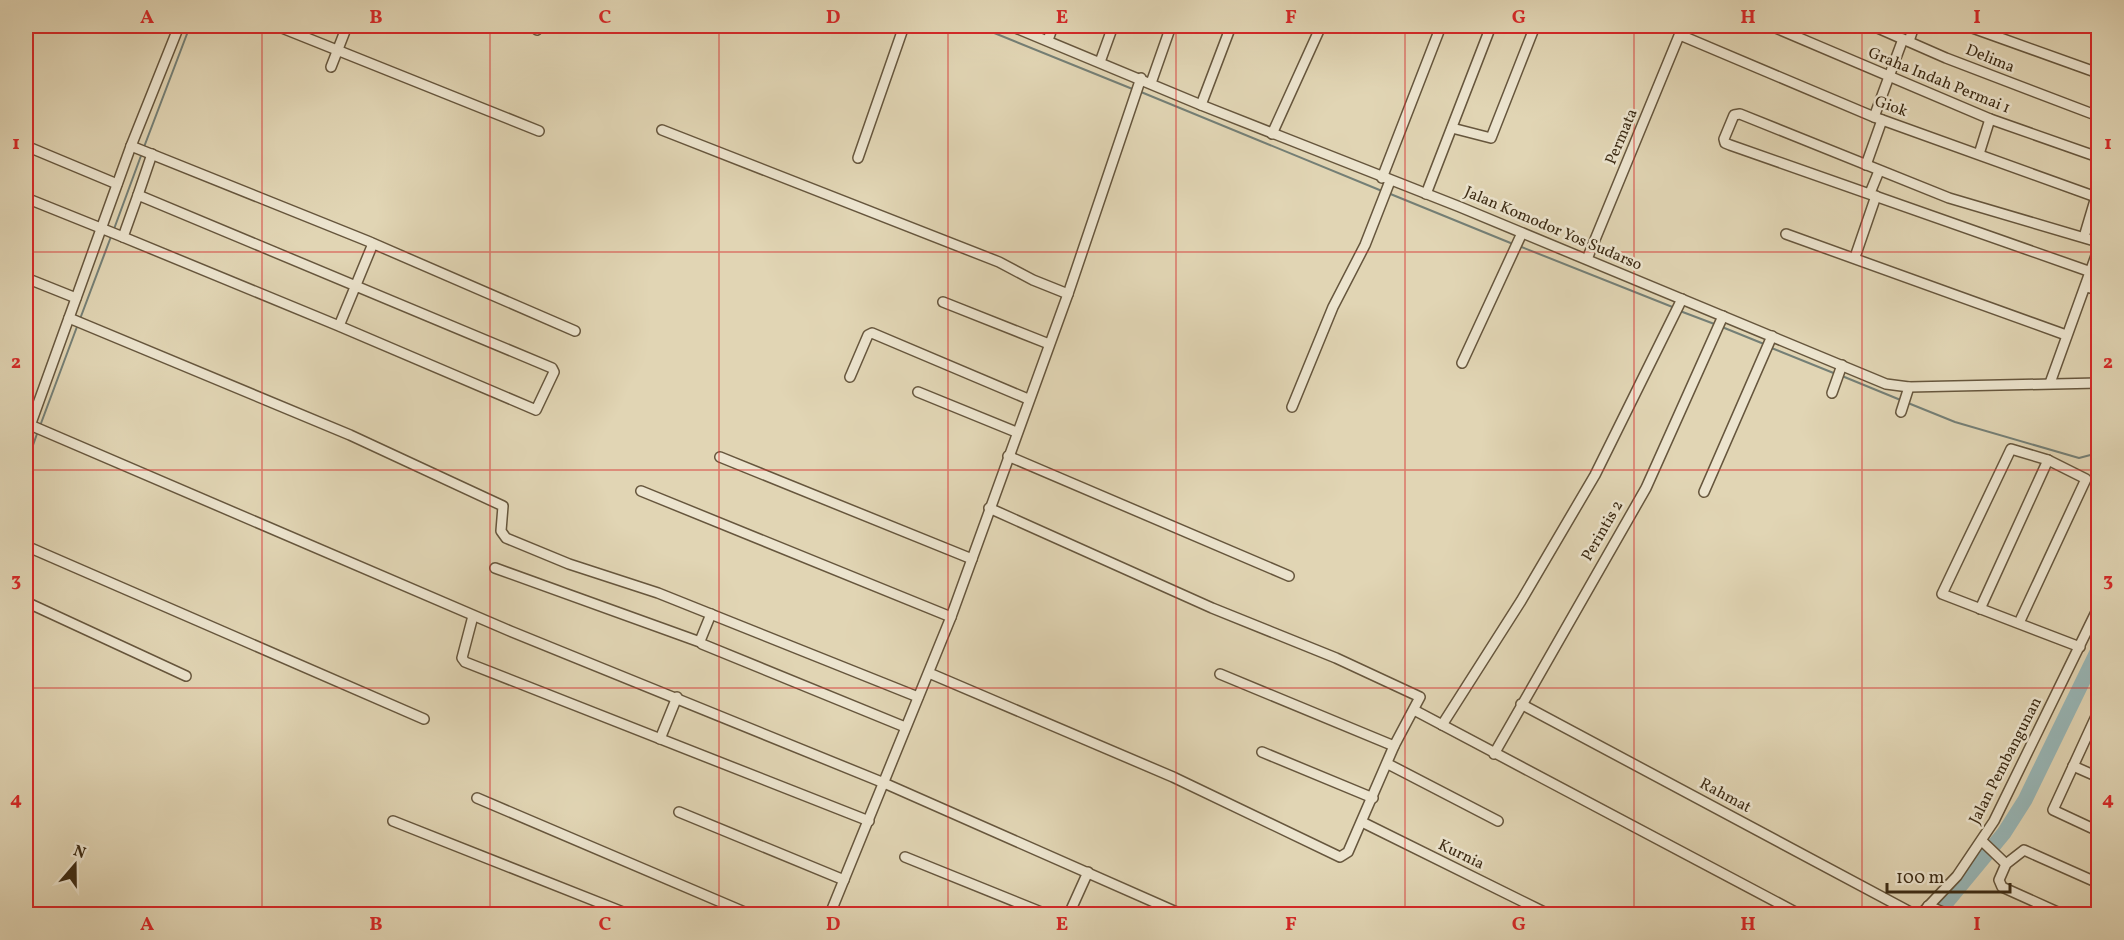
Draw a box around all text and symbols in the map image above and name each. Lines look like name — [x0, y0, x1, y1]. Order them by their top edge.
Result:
text: A — [140, 4, 154, 32]
text: B — [369, 4, 383, 32]
text: C — [599, 4, 612, 32]
text: D — [826, 4, 840, 32]
text: E — [1056, 4, 1068, 32]
text: F — [1285, 4, 1297, 32]
text: G — [1512, 4, 1526, 32]
text: H — [1740, 4, 1756, 32]
text: I — [1973, 4, 1981, 32]
street label: Delima — [1962, 39, 2018, 79]
street label: Graha Indah Permai 1 — [1865, 42, 2013, 120]
street label: Giok — [1871, 91, 1911, 123]
street label: Permata — [1600, 106, 1644, 168]
text: 1 — [12, 130, 20, 158]
text: 1 — [2104, 130, 2112, 158]
street label: Jalan Komodor Yos Sudarso — [1461, 182, 1645, 276]
text: 2 — [11, 349, 21, 377]
text: 2 — [2103, 349, 2113, 377]
street label: Perintis 2 — [1577, 497, 1629, 565]
text: 3 — [11, 567, 21, 595]
text: 3 — [2103, 567, 2113, 595]
street label: Jalan Pembangunan — [1964, 694, 2048, 828]
street label: Rahmat — [1695, 773, 1755, 819]
text: 4 — [10, 786, 22, 814]
text: 4 — [2102, 786, 2114, 814]
street label: Kurnia — [1434, 834, 1488, 876]
north arrow — [45, 835, 105, 895]
text: N — [70, 840, 89, 865]
scale bar — [1887, 856, 2010, 894]
text: 100 m — [1896, 866, 1945, 891]
text: A — [140, 911, 154, 939]
text: B — [369, 911, 383, 939]
text: C — [599, 911, 612, 939]
text: D — [826, 911, 840, 939]
text: E — [1056, 911, 1068, 939]
text: F — [1285, 911, 1297, 939]
text: G — [1512, 911, 1526, 939]
text: H — [1740, 911, 1756, 939]
text: I — [1973, 911, 1981, 939]

